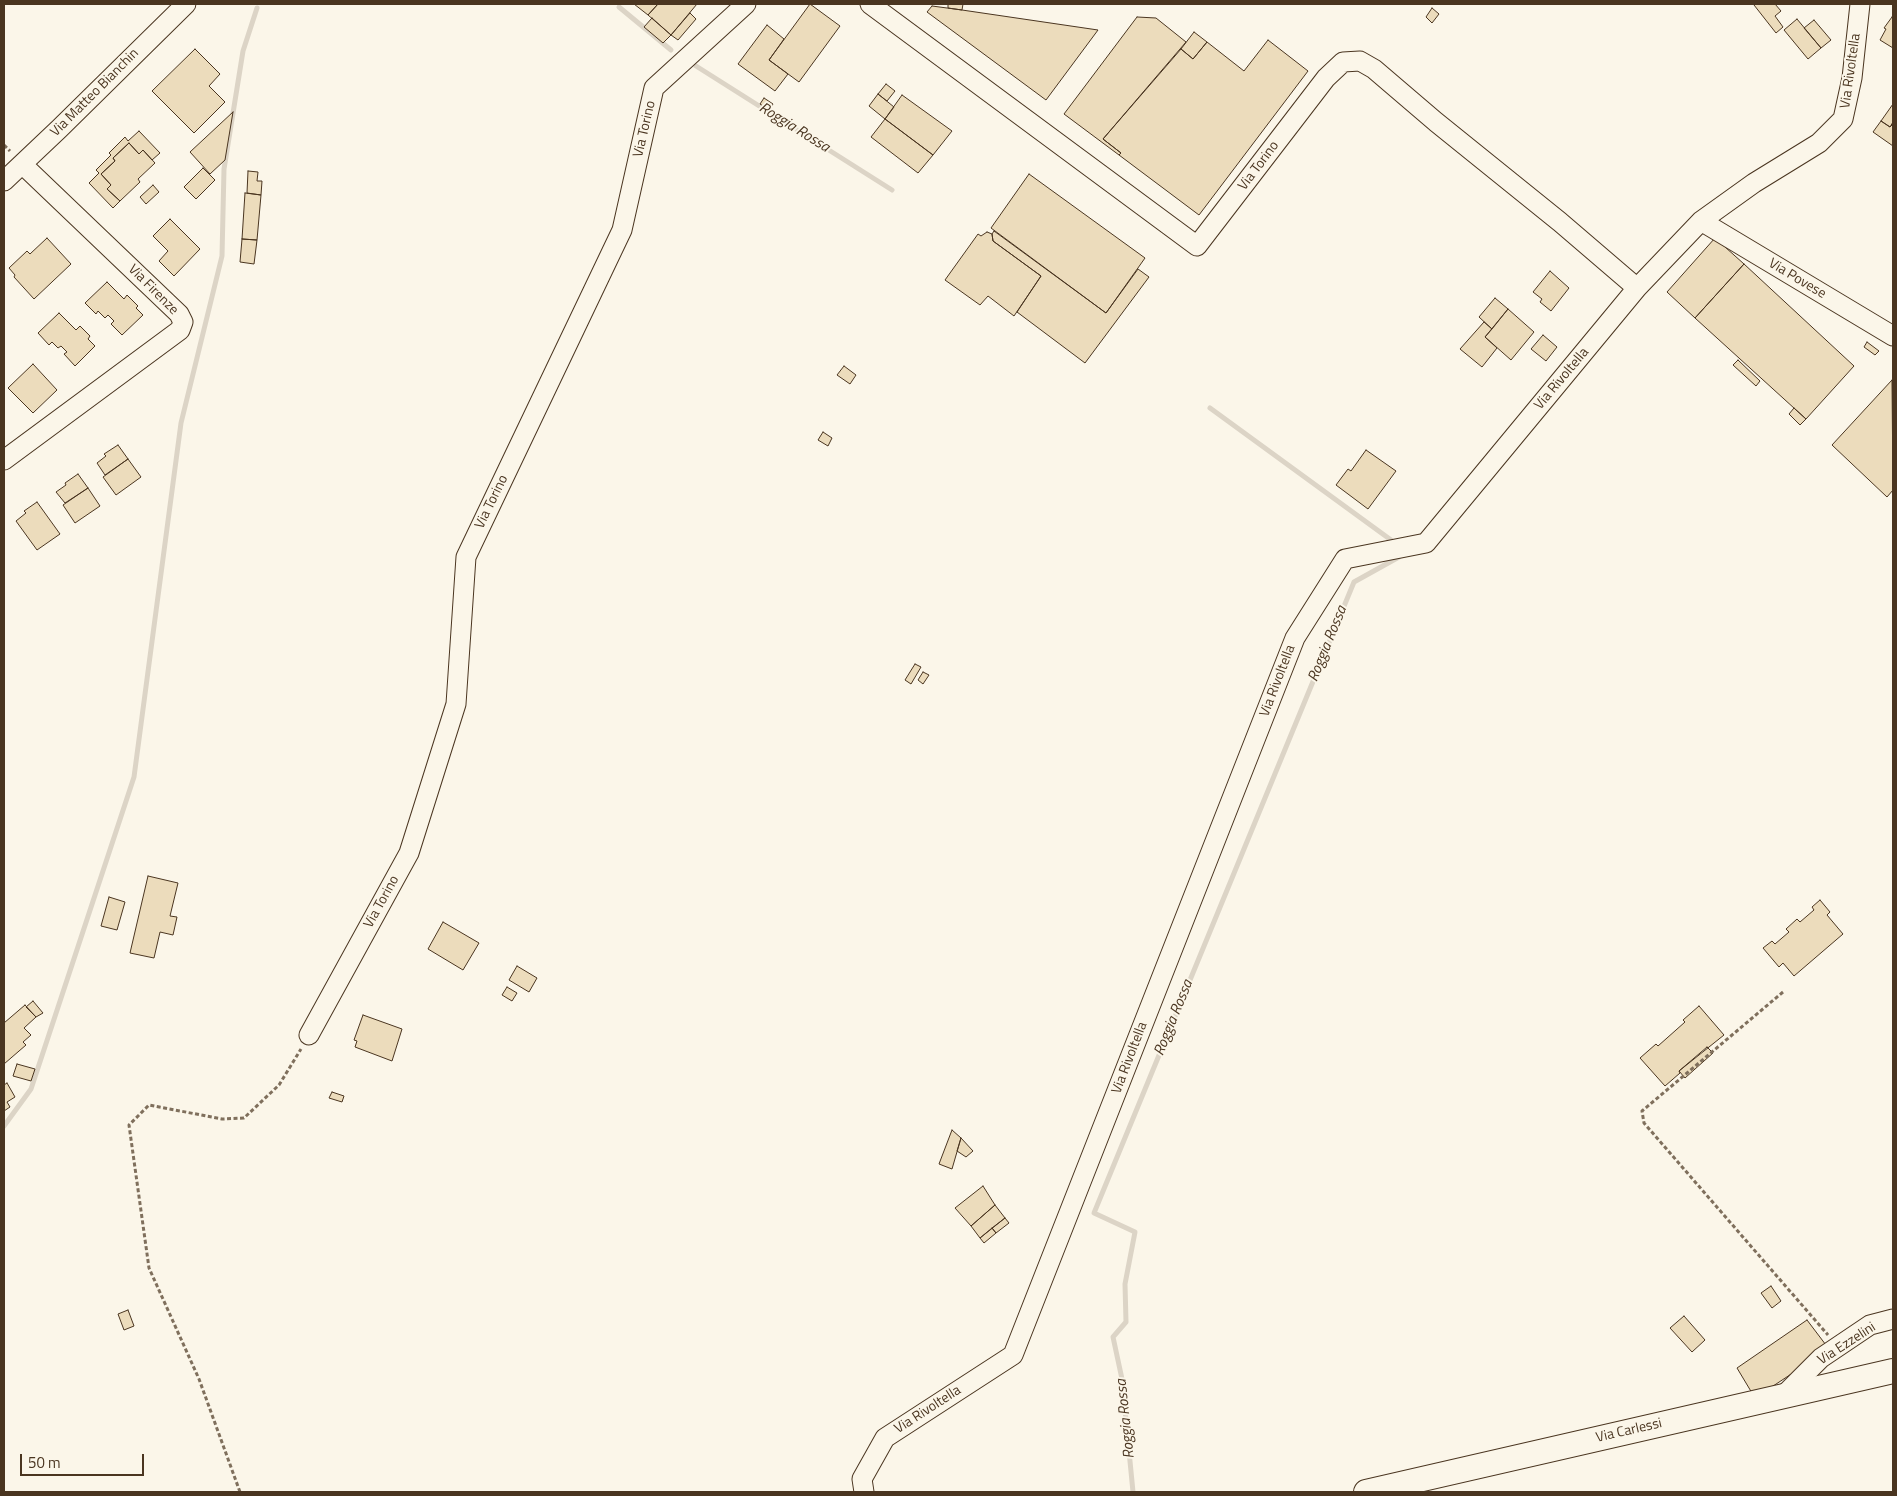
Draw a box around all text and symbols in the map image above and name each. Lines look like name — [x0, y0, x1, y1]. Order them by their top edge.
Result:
street label: Via Rivoltella — [1837, 32, 1865, 110]
street label: Via Matteo Bianchin — [47, 45, 143, 141]
street label: Via Torino — [630, 99, 660, 159]
water label: Roggia Rossa — [755, 99, 833, 157]
street label: Via Torino — [1235, 138, 1283, 194]
street label: Via Povese — [1765, 255, 1829, 303]
street label: Via Firenze — [124, 261, 182, 319]
street label: Via Rivoltella — [1531, 345, 1593, 413]
street label: Via Torino — [472, 472, 512, 532]
water label: Roggia Rossa — [1305, 604, 1351, 684]
street label: Via Rivoltella — [1257, 643, 1299, 719]
street label: Via Torino — [361, 873, 403, 931]
water label: Roggia Rossa — [1151, 978, 1197, 1058]
street label: Via Rivoltella — [1109, 1020, 1151, 1096]
street label: Via Ezzelini — [1815, 1319, 1879, 1369]
water label: Roggia Rossa — [1113, 1378, 1139, 1460]
street label: Via Rivoltella — [892, 1382, 964, 1438]
street label: Via Carlessi — [1594, 1415, 1664, 1447]
scale bar — [22, 1444, 146, 1476]
text: 50 m — [28, 1451, 61, 1474]

